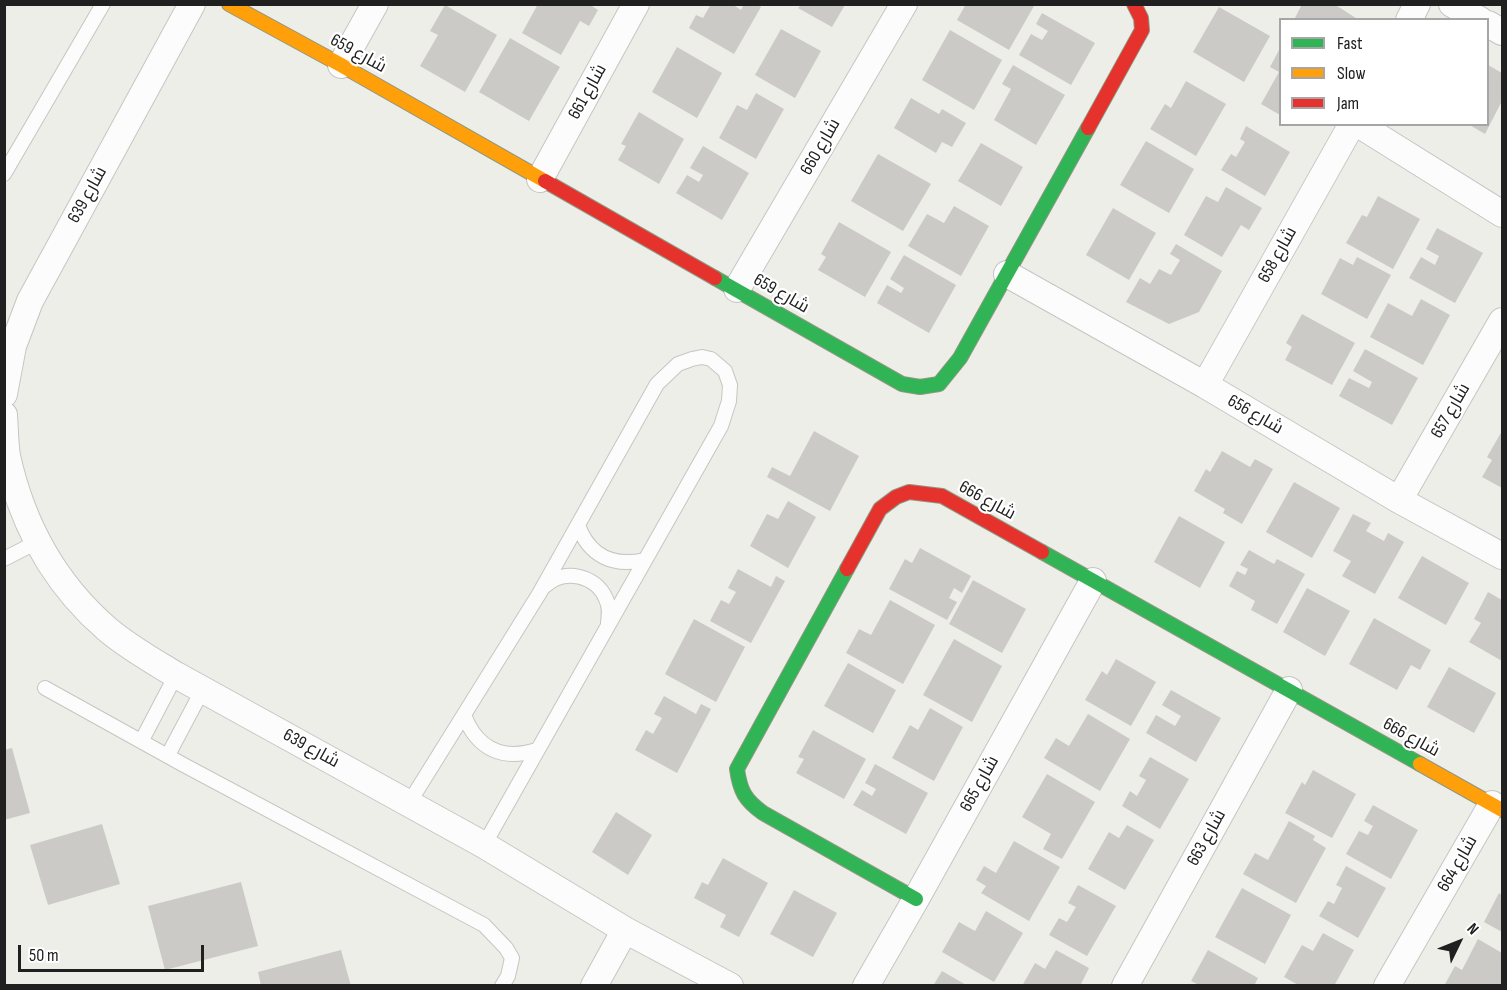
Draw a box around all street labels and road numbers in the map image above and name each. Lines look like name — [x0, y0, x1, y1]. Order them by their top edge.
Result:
street label: شارع 659 — [326, 30, 390, 78]
street label: شارع 661 — [564, 61, 612, 123]
street label: شارع 660 — [796, 115, 846, 179]
street label: شارع 639 — [64, 163, 112, 227]
street label: شارع 658 — [1254, 223, 1302, 287]
street label: شارع 659 — [749, 269, 813, 319]
street label: شارع 657 — [1427, 380, 1475, 442]
street label: شارع 656 — [1223, 390, 1287, 440]
street label: شارع 666 — [955, 477, 1019, 525]
street label: شارع 666 — [1379, 714, 1443, 762]
street label: شارع 639 — [279, 725, 343, 773]
street label: شارع 665 — [956, 752, 1004, 816]
street label: شارع 663 — [1183, 806, 1231, 870]
street label: شارع 664 — [1433, 832, 1483, 896]

